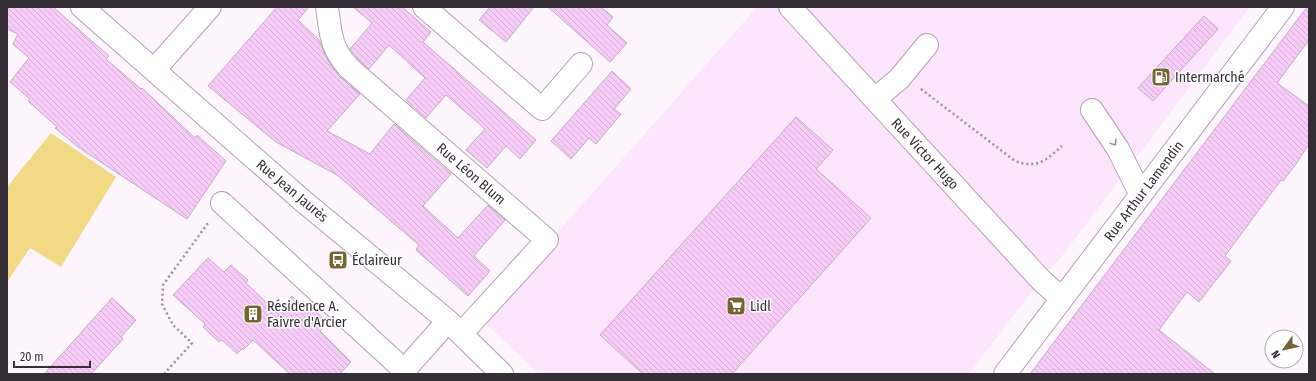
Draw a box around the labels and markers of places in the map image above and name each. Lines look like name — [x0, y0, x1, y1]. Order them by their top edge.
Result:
fuel station icon: Intermarché — [1150, 66, 1172, 88]
place label: Intermarché — [1175, 69, 1245, 86]
bus stop icon: Éclaireur — [327, 249, 349, 271]
place label: Éclaireur — [352, 251, 402, 269]
supermarket icon: Lidl — [725, 295, 747, 317]
place label: Résidence A. Faivre d'Arcier — [267, 298, 347, 331]
place label: Lidl — [750, 298, 771, 315]
building icon: Résidence A. Faivre d'Arcier — [242, 303, 264, 325]

